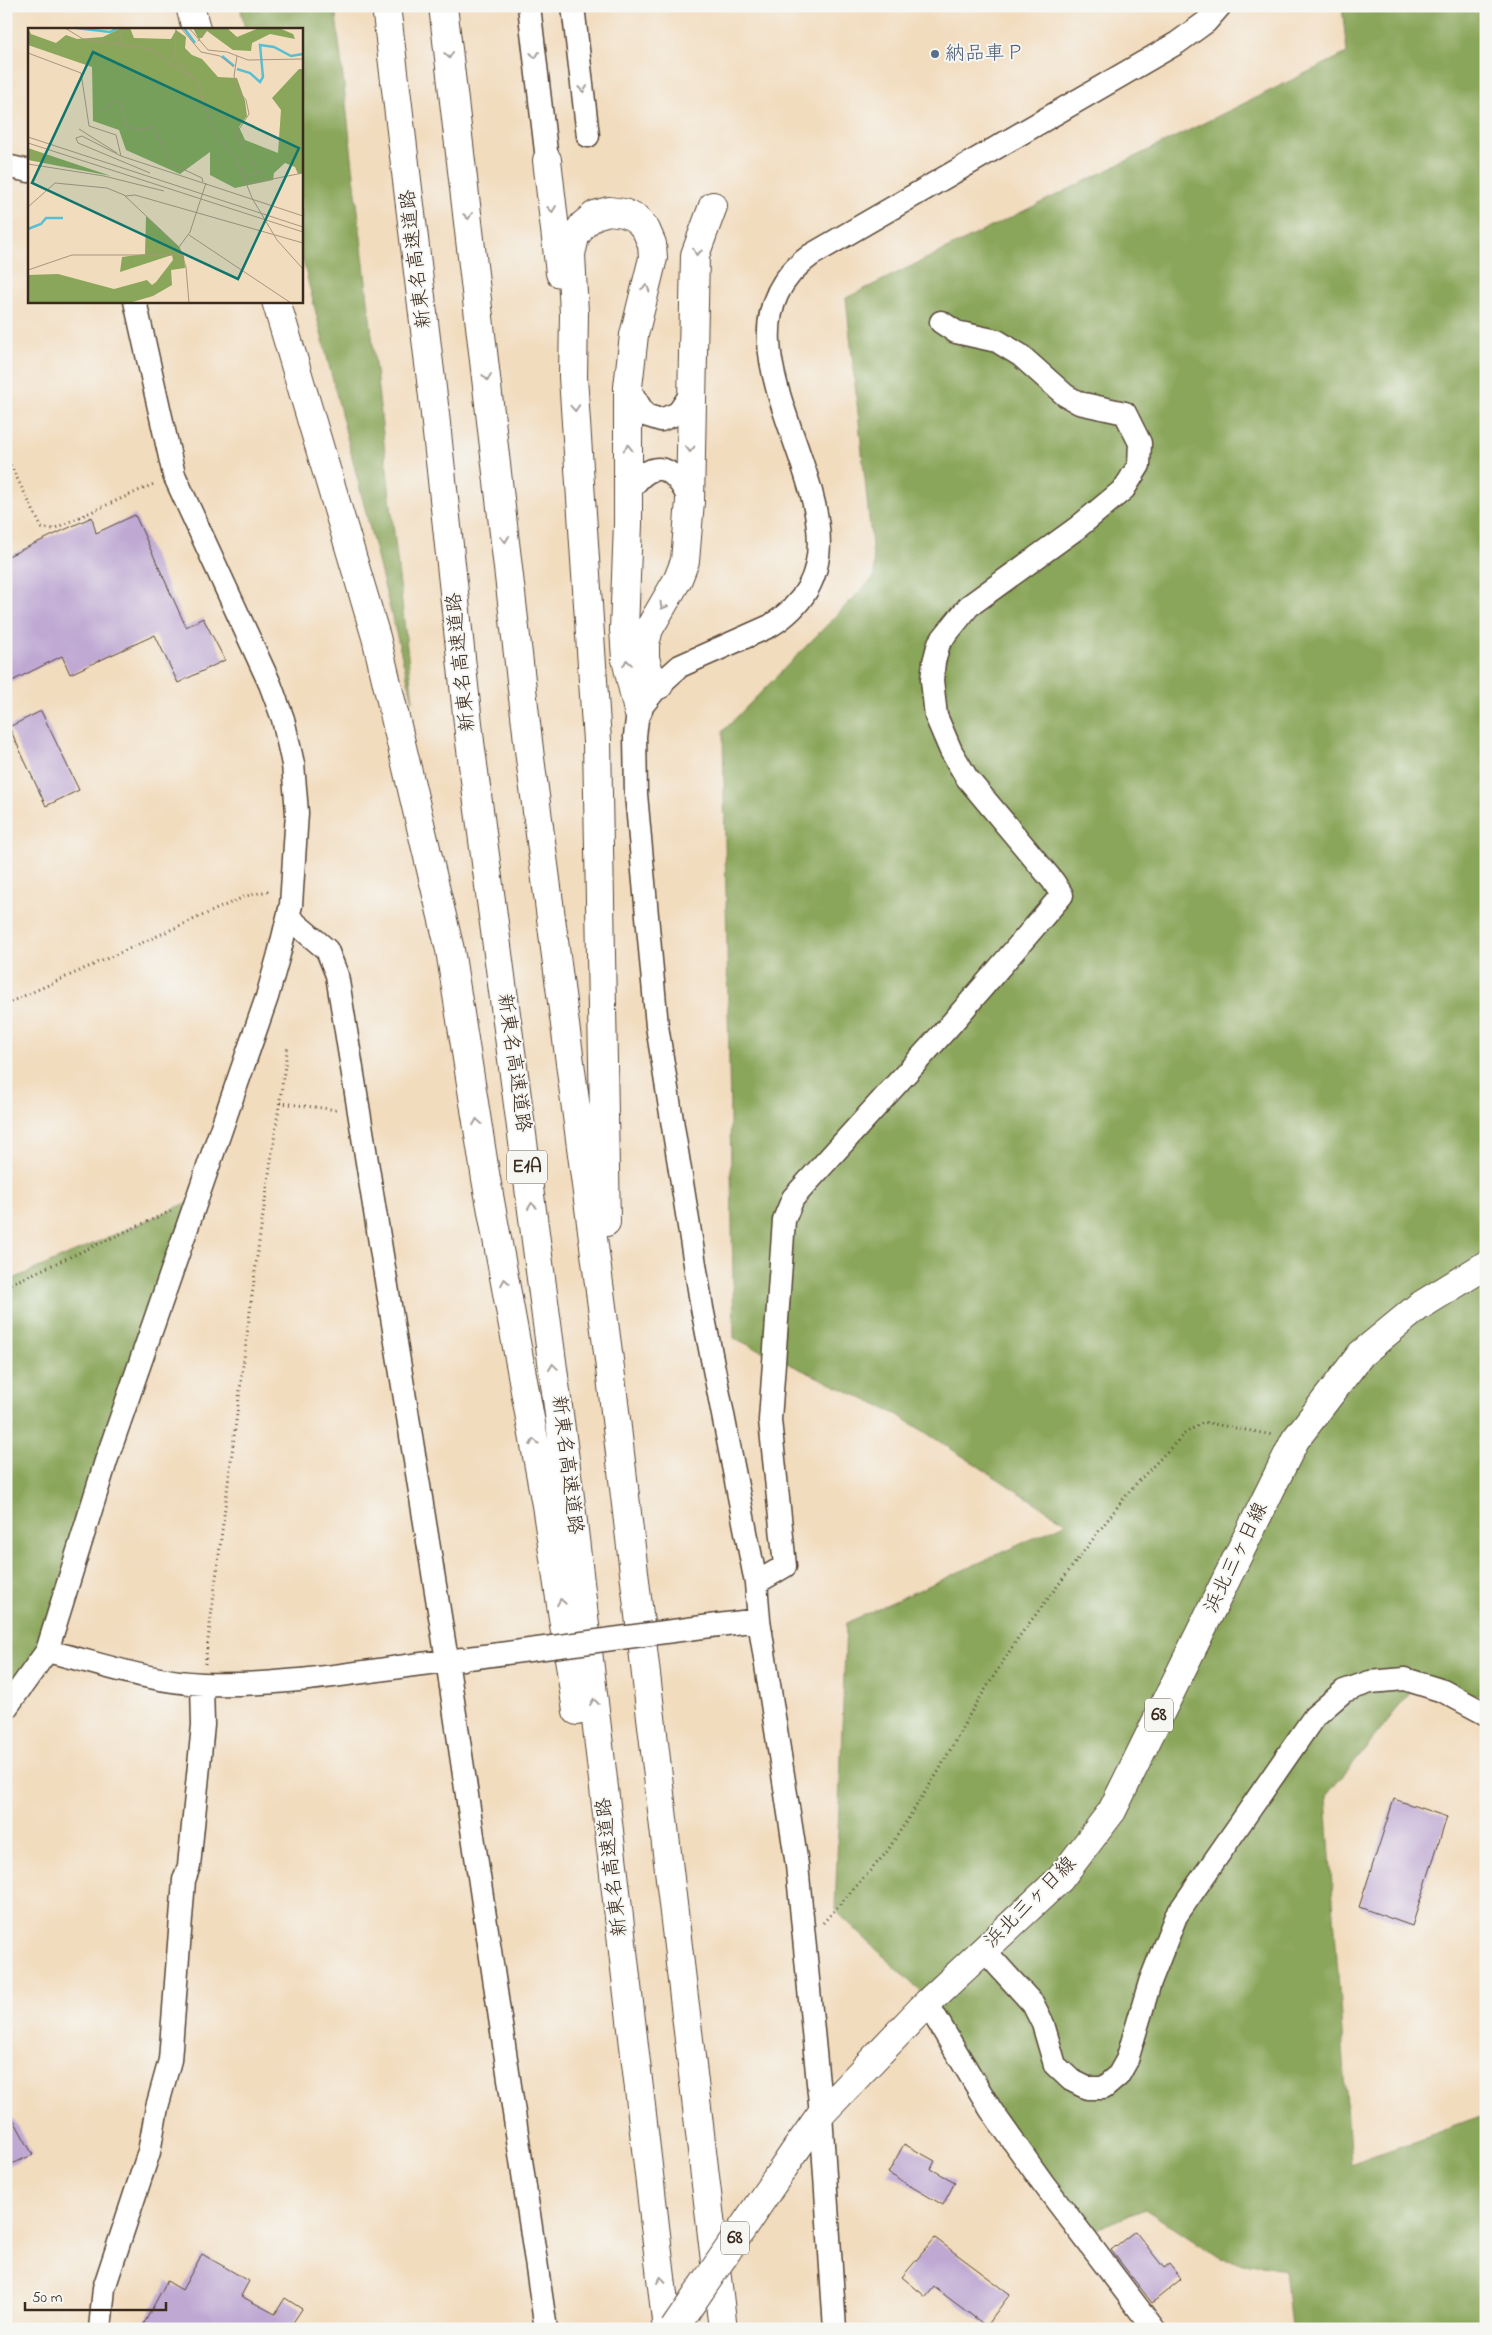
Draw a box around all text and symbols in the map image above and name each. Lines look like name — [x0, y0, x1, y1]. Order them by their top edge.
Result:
inset map — [28, 28, 302, 302]
place label: 納品車Ｐ — [945, 40, 1025, 69]
marker: 納品車Ｐ — [929, 48, 941, 60]
one-way arrow — [443, 51, 454, 59]
one-way arrow — [529, 51, 540, 59]
one-way arrow — [577, 86, 588, 94]
street label: 新東名高速道路 — [394, 188, 440, 330]
one-way arrow — [547, 204, 557, 213]
one-way arrow — [462, 212, 473, 220]
one-way arrow — [692, 247, 702, 256]
one-way arrow — [640, 284, 650, 292]
one-way arrow — [481, 374, 492, 382]
one-way arrow — [569, 405, 580, 413]
one-way arrow — [623, 444, 633, 452]
one-way arrow — [685, 446, 695, 453]
one-way arrow — [499, 535, 510, 543]
street label: 新東名高速道路 — [440, 591, 484, 733]
one-way arrow — [659, 600, 669, 609]
one-way arrow — [623, 659, 633, 668]
street label: 新東名高速道路 — [489, 992, 537, 1134]
one-way arrow — [473, 1118, 483, 1126]
road number: E1A — [507, 1150, 547, 1184]
one-way arrow — [527, 1201, 538, 1209]
one-way arrow — [501, 1278, 511, 1286]
one-way arrow — [548, 1362, 559, 1370]
street label: 新東名高速道路 — [543, 1394, 589, 1536]
one-way arrow — [530, 1437, 540, 1446]
street label: 浜北三ヶ日線 — [1198, 1498, 1276, 1618]
one-way arrow — [556, 1598, 566, 1606]
one-way arrow — [589, 1697, 600, 1705]
road number: 68 — [1145, 1698, 1173, 1732]
street label: 新東名高速道路 — [590, 1796, 636, 1938]
street label: 浜北三ヶ日線 — [978, 1850, 1084, 1956]
road number: 68 — [721, 2222, 749, 2254]
one-way arrow — [656, 2276, 667, 2284]
scale bar — [25, 2280, 166, 2312]
text: 50 m — [32, 2287, 63, 2309]

